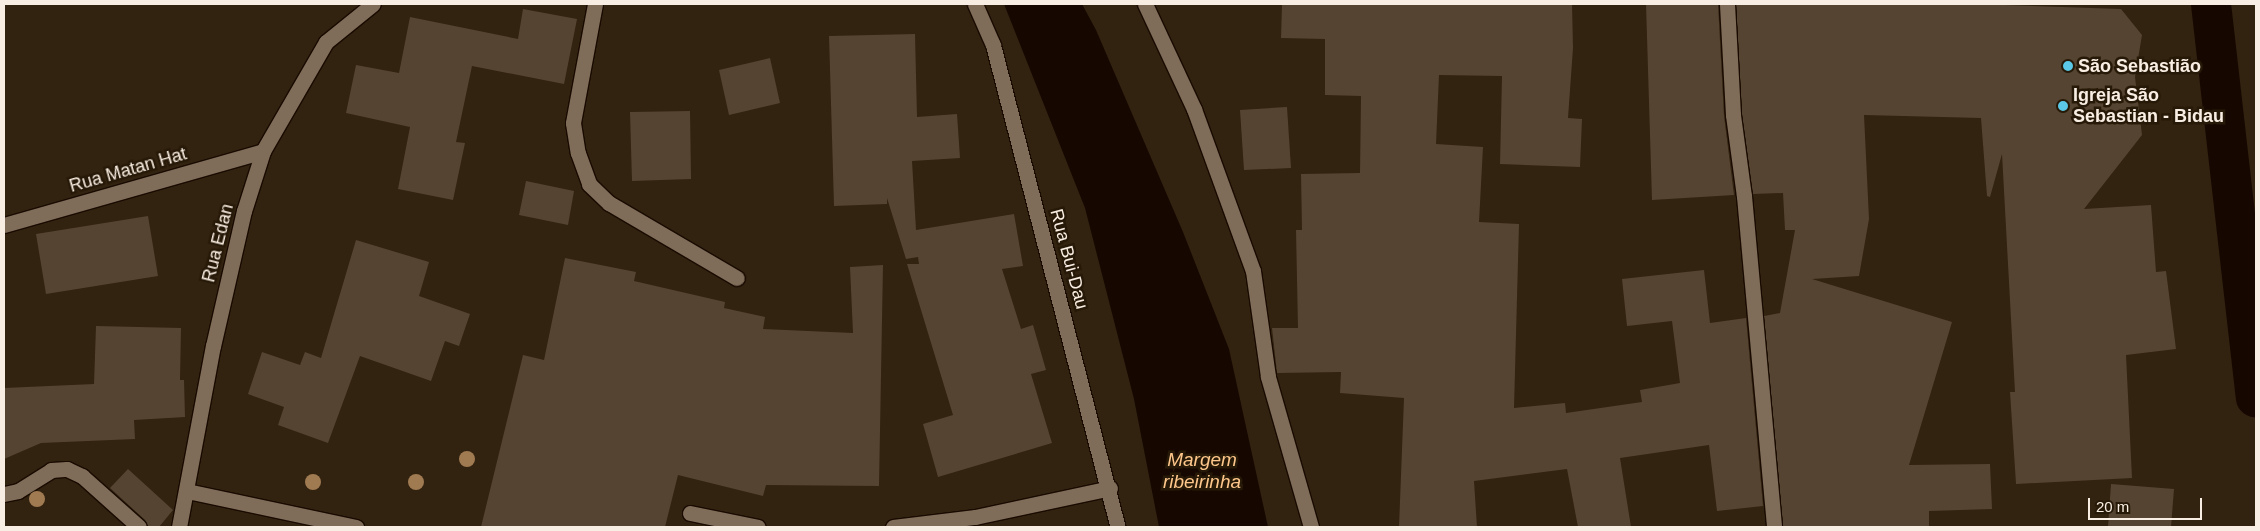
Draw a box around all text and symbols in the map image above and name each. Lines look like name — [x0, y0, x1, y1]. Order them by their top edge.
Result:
place label: São Sebastião — [2078, 55, 2201, 77]
marker: São Sebastião — [2062, 60, 2074, 72]
place label: Igreja São Sebastian - Bidau — [2073, 85, 2224, 128]
marker: Igreja São Sebastian - Bidau — [2057, 100, 2069, 112]
street label: Rua Matan Hat — [67, 143, 189, 197]
street label: Rua Edan — [198, 202, 238, 284]
street label: Rua Bui-Dau — [1045, 206, 1093, 312]
water label: Margem ribeirinha — [1163, 449, 1241, 493]
scale bar — [2090, 488, 2204, 520]
text: 20 m — [2096, 498, 2129, 515]

